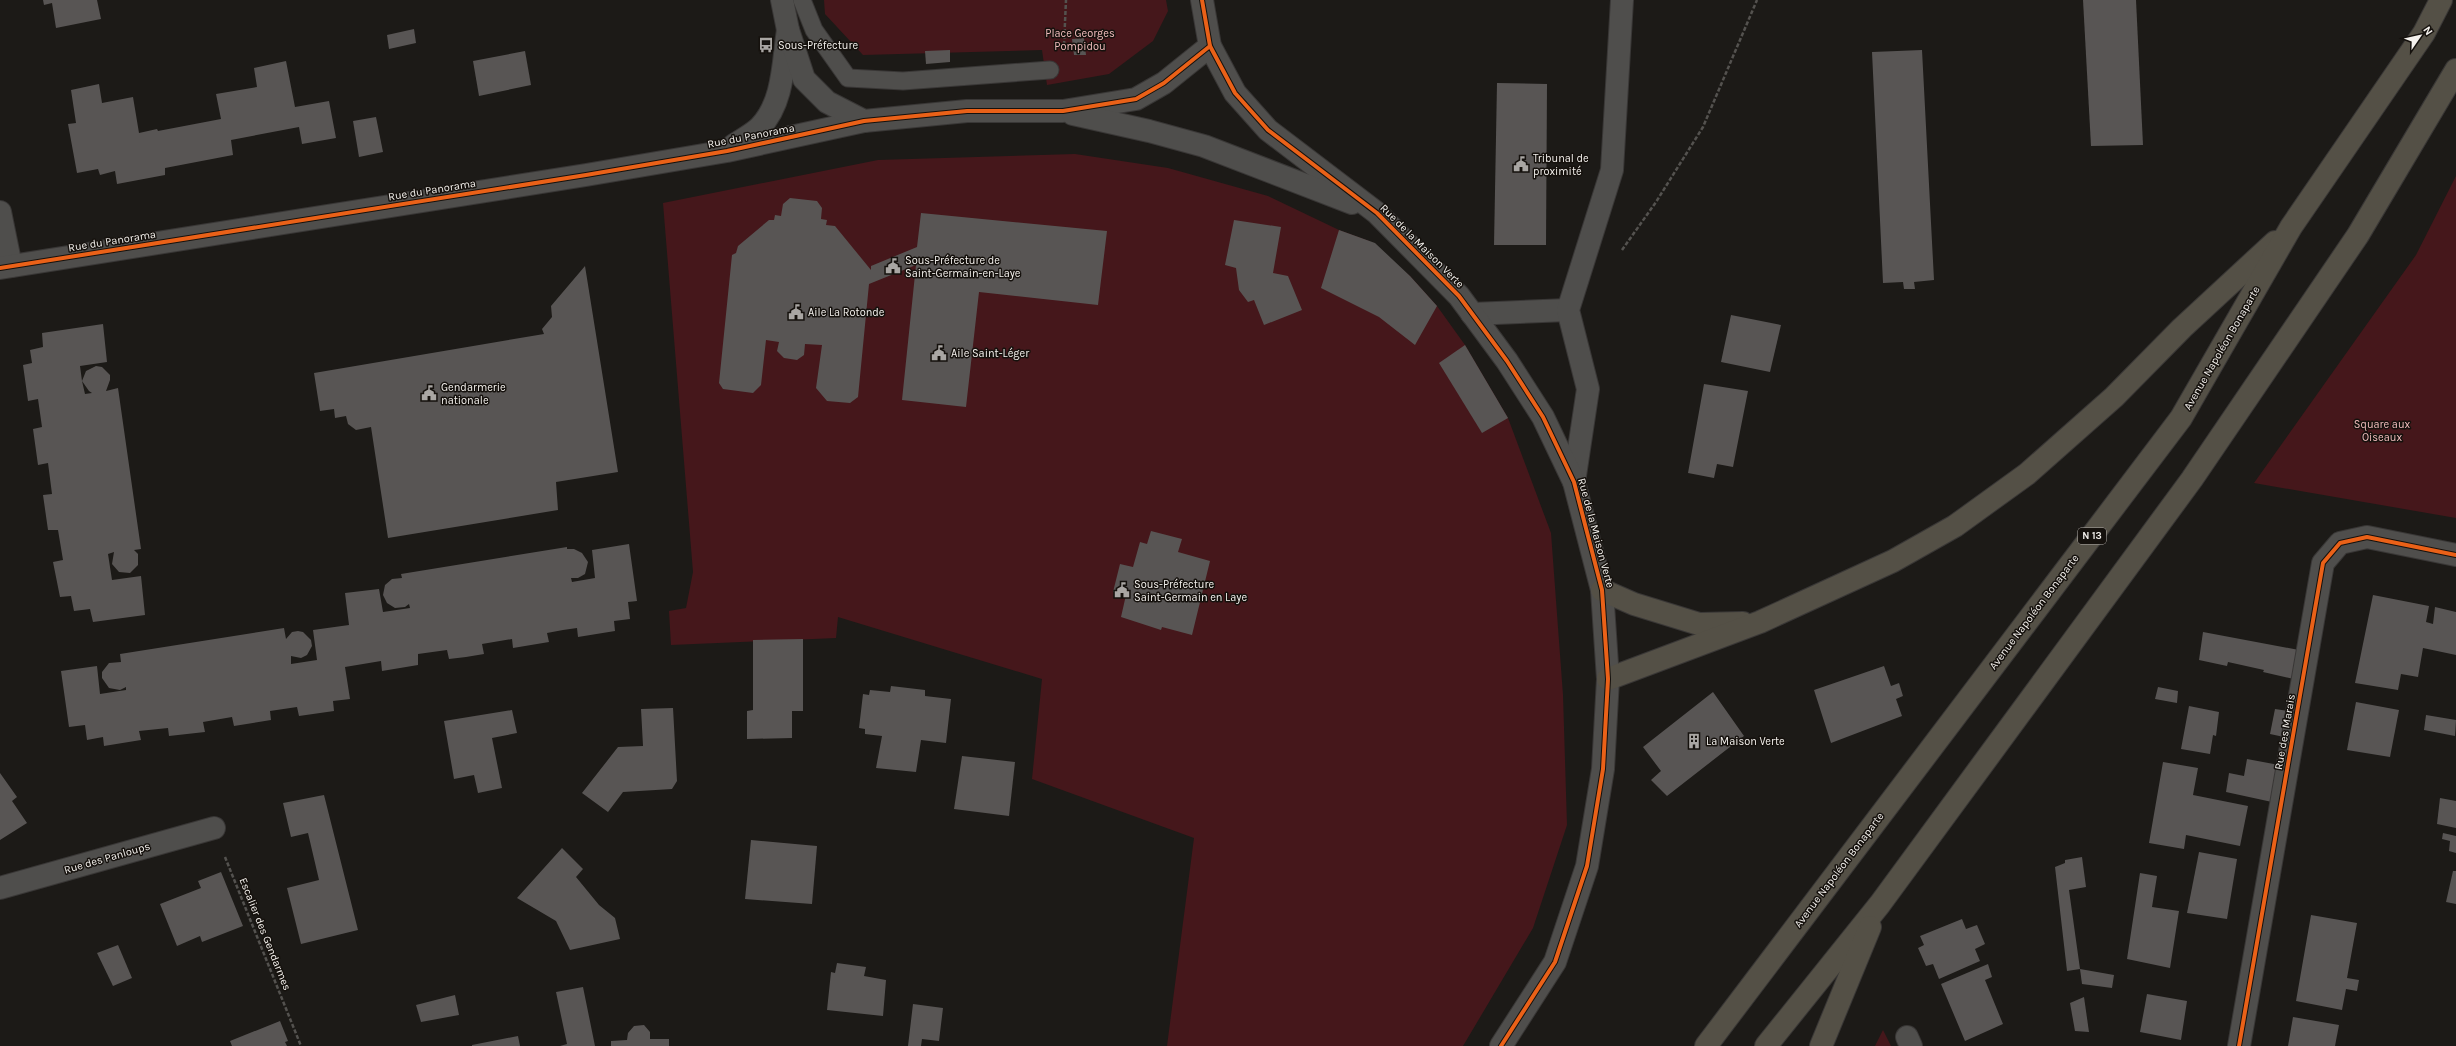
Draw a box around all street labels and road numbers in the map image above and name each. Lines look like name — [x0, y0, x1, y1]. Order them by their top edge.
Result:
street label: Rue du Panorama — [706, 121, 796, 151]
street label: Rue du Panorama — [387, 177, 477, 203]
street label: Rue de la Maison Verte — [1377, 201, 1467, 291]
street label: Rue du Panorama — [67, 228, 157, 254]
street label: Avenue Napoléon Bonaparte — [2181, 284, 2263, 412]
street label: Rue de la Maison Verte — [1575, 477, 1617, 590]
road number: N 13 — [2078, 528, 2106, 544]
street label: Avenue Napoléon Bonaparte — [1986, 552, 2082, 672]
street label: Rue des Marais — [2272, 693, 2298, 771]
street label: Avenue Napoléon Bonaparte — [1791, 810, 1887, 930]
street label: Rue des Panloups — [62, 839, 152, 877]
street label: Escalier des Gendarmes — [236, 876, 294, 992]

